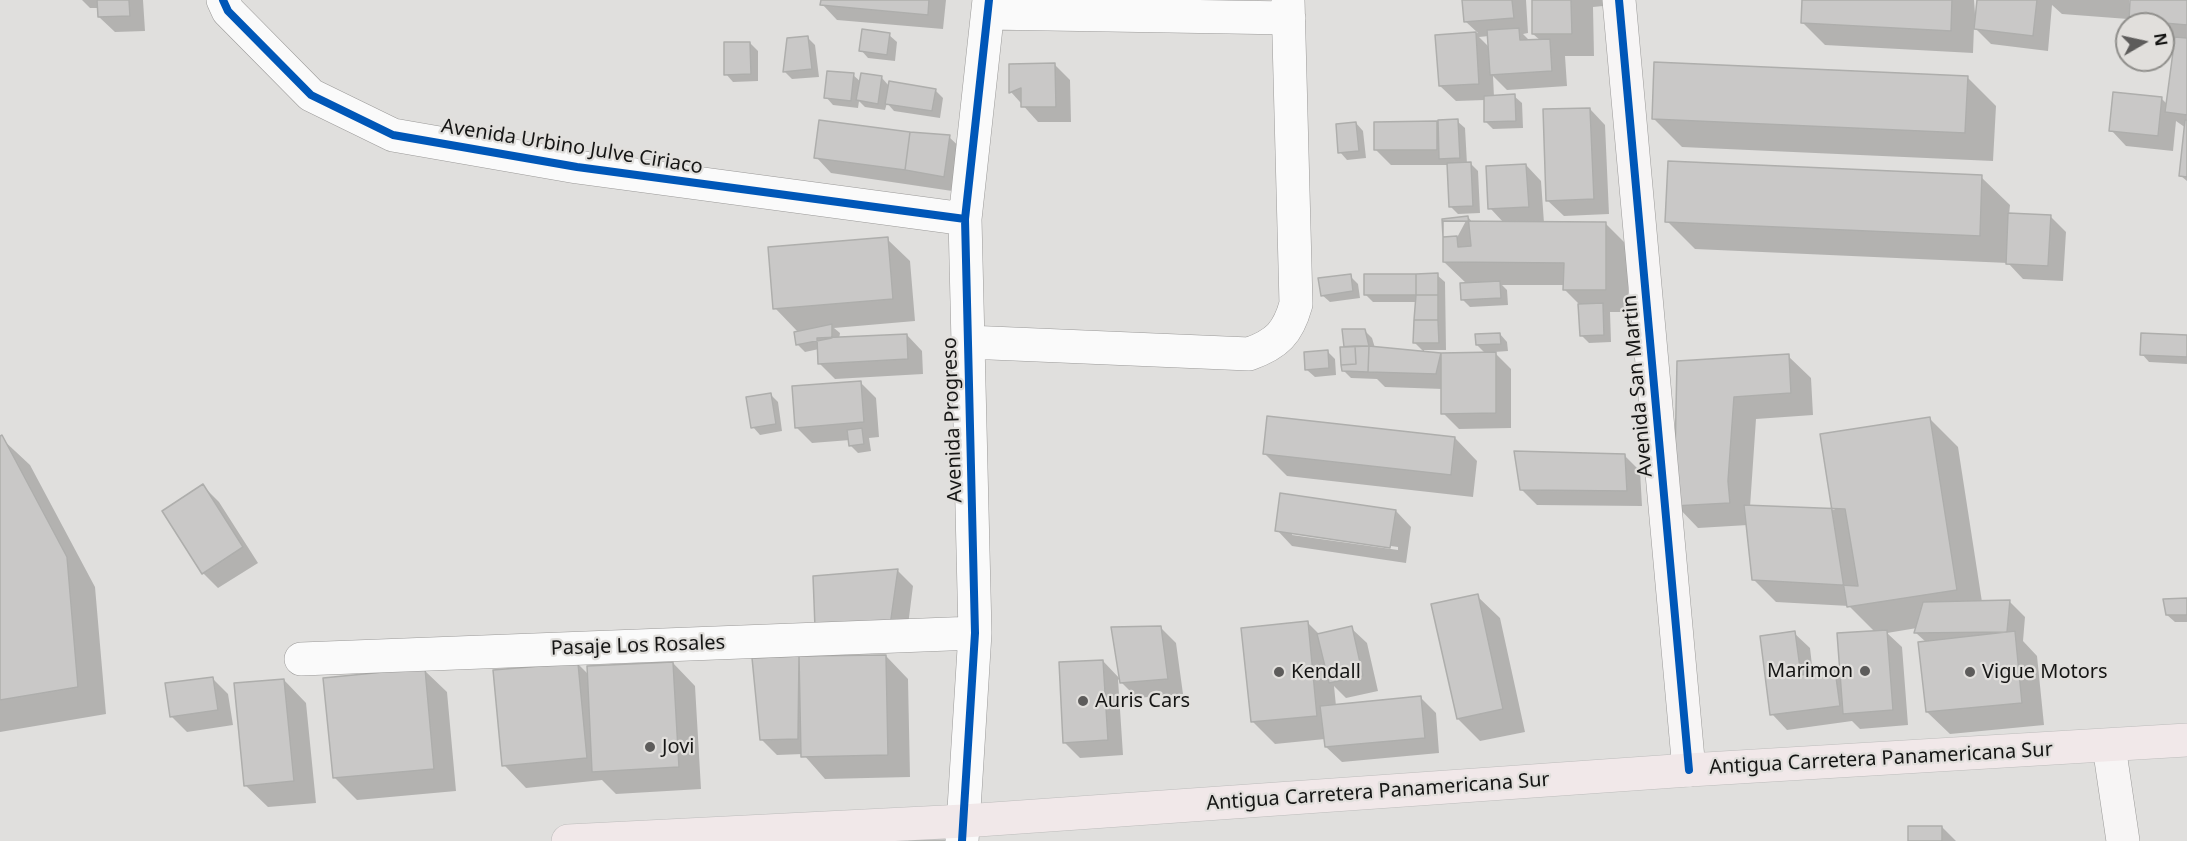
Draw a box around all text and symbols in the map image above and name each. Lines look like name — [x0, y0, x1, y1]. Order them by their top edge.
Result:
north arrow — [2115, 12, 2175, 72]
text: N — [2149, 31, 2173, 48]
street label: Avenida Urbino Julve Ciriaco — [440, 114, 704, 180]
street label: Avenida San Martin — [1618, 294, 1658, 478]
street label: Avenida Progreso — [938, 337, 968, 503]
street label: Pasaje Los Rosales — [550, 631, 726, 661]
place label: Marimon — [1767, 659, 1853, 683]
place label: Kendall — [1291, 660, 1361, 684]
place label: Vigue Motors — [1982, 660, 2108, 684]
marker: Marimon — [1858, 664, 1872, 678]
marker: Kendall — [1272, 665, 1286, 679]
marker: Vigue Motors — [1963, 665, 1977, 679]
place label: Auris Cars — [1095, 689, 1190, 713]
marker: Auris Cars — [1076, 694, 1090, 708]
place label: Jovi — [662, 735, 694, 759]
street label: Antigua Carretera Panamericana Sur — [1709, 738, 2053, 780]
marker: Jovi — [643, 740, 657, 754]
street label: Antigua Carretera Panamericana Sur — [1206, 768, 1550, 816]

